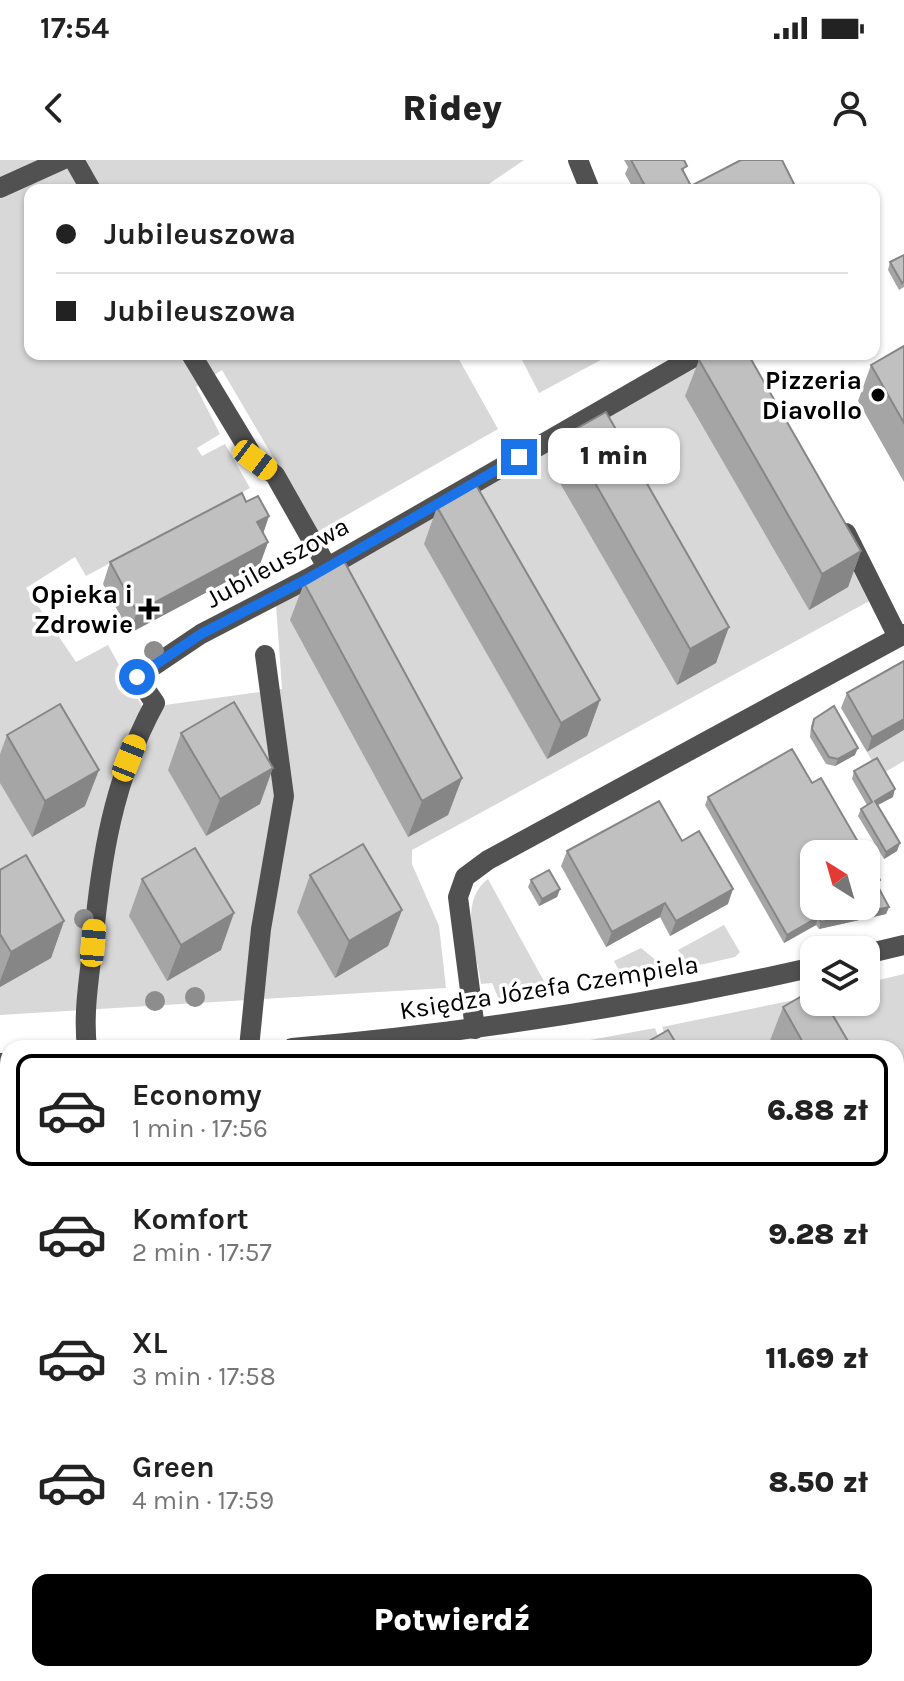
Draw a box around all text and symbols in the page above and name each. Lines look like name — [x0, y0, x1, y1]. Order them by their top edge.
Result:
text: 17:54 — [40, 10, 109, 46]
icon: back — [32, 86, 76, 130]
icon: person — [828, 86, 872, 130]
text: Ridey — [402, 87, 502, 129]
text: Jubileuszowa — [104, 216, 296, 252]
text: Jubileuszowa — [104, 293, 296, 329]
place label: Pizzeria Diavollo — [762, 365, 862, 426]
marker: Pizzeria Diavollo — [869, 386, 887, 404]
callout: 1 min — [547, 429, 679, 485]
car — [229, 436, 281, 484]
route end — [501, 439, 537, 475]
text: 1 min — [580, 440, 648, 471]
street label: Jubileuszowa — [200, 510, 354, 615]
place label: Opieka i Zdrowie — [31, 579, 133, 640]
marker: Opieka i Zdrowie — [140, 600, 158, 618]
route start — [119, 659, 155, 695]
car — [109, 731, 149, 785]
north arrow — [800, 840, 880, 920]
map controls — [800, 840, 880, 1016]
car — [79, 918, 107, 968]
button: layers — [800, 936, 880, 1016]
street label: Księdza Józefa Czempiela — [397, 949, 701, 1026]
icon: car — [36, 1074, 108, 1146]
text: Economy — [132, 1077, 262, 1113]
text: 6.88 zł — [767, 1092, 868, 1128]
text: 1 min · 17:56 — [132, 1113, 268, 1144]
icon: car — [36, 1198, 108, 1270]
text: Komfort — [132, 1201, 249, 1237]
text: 9.28 zł — [768, 1216, 868, 1252]
text: 2 min · 17:57 — [132, 1237, 272, 1268]
icon: car — [36, 1322, 108, 1394]
text: XL — [132, 1325, 167, 1361]
text: 11.69 zł — [765, 1340, 868, 1376]
text: 3 min · 17:58 — [132, 1361, 276, 1392]
icon: car — [36, 1446, 108, 1518]
text: Green — [132, 1449, 215, 1485]
text: 8.50 zł — [768, 1464, 868, 1500]
text: 4 min · 17:59 — [132, 1485, 274, 1516]
button: Potwierdź — [32, 1574, 872, 1666]

